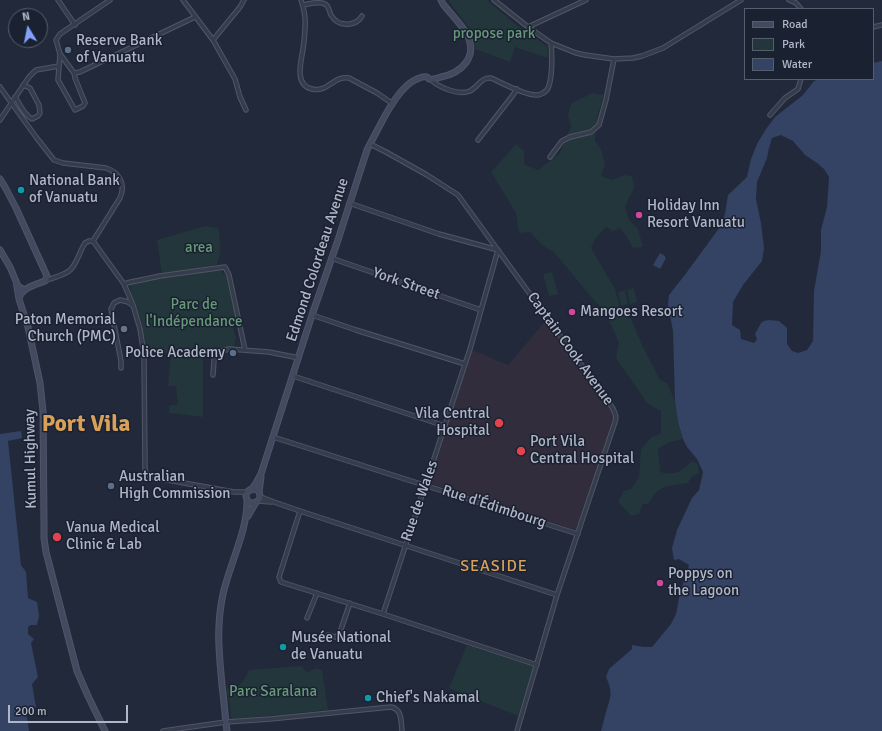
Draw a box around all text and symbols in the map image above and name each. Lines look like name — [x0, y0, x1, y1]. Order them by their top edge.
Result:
north arrow — [8, 8, 48, 48]
legend — [744, 8, 874, 80]
text: N — [21, 10, 31, 24]
text: Road — [782, 17, 808, 32]
park label: propose park — [453, 25, 535, 43]
place label: Reserve Bank of Vanuatu — [76, 32, 162, 67]
text: Park — [782, 37, 805, 52]
marker: Reserve Bank of Vanuatu — [63, 45, 73, 55]
text: Water — [782, 57, 812, 72]
place label: National Bank of Vanuatu — [29, 172, 120, 207]
street label: Edmond Colordeau Avenue — [283, 176, 353, 344]
marker: National Bank of Vanuatu — [16, 185, 26, 195]
place label: Holiday Inn Resort Vanuatu — [647, 197, 745, 232]
marker: Holiday Inn Resort Vanuatu — [634, 210, 644, 220]
park label: area — [185, 239, 213, 257]
street label: York Street — [370, 264, 442, 304]
street label: Captain Cook Avenue — [523, 289, 617, 409]
park label: Parc de l'Indépendance — [146, 296, 242, 331]
place label: Mangoes Resort — [580, 303, 683, 321]
marker: Mangoes Resort — [567, 307, 577, 317]
place label: Paton Memorial Church (PMC) — [15, 311, 116, 346]
marker: Paton Memorial Church (PMC) — [119, 324, 129, 334]
place label: Police Academy — [125, 344, 225, 362]
marker: Police Academy — [228, 348, 238, 358]
place label: Vila Central Hospital — [415, 405, 490, 440]
street label: Kumul Highway — [21, 409, 41, 509]
district label: Port Vila — [42, 411, 130, 439]
marker: Vila Central Hospital — [493, 417, 505, 429]
place label: Port Vila Central Hospital — [530, 433, 634, 468]
marker: Port Vila Central Hospital — [515, 445, 527, 457]
street label: Rue de Wales — [398, 458, 442, 544]
place label: Australian High Commission — [119, 468, 230, 503]
marker: Australian High Commission — [106, 481, 116, 491]
street label: Rue d'Édimbourg — [440, 482, 548, 532]
place label: Vanua Medical Clinic & Lab — [66, 519, 160, 554]
marker: Vanua Medical Clinic & Lab — [51, 531, 63, 543]
district label: SEASIDE — [460, 557, 528, 577]
place label: Poppys on the Lagoon — [668, 565, 739, 600]
marker: Poppys on the Lagoon — [655, 578, 665, 588]
place label: Musée National de Vanuatu — [291, 629, 391, 664]
marker: Musée National de Vanuatu — [278, 642, 288, 652]
park label: Parc Saralana — [229, 683, 317, 701]
place label: Chief's Nakamal — [376, 689, 480, 707]
marker: Chief's Nakamal — [363, 693, 373, 703]
scale bar — [10, 697, 130, 723]
text: 200 m — [15, 704, 47, 719]

